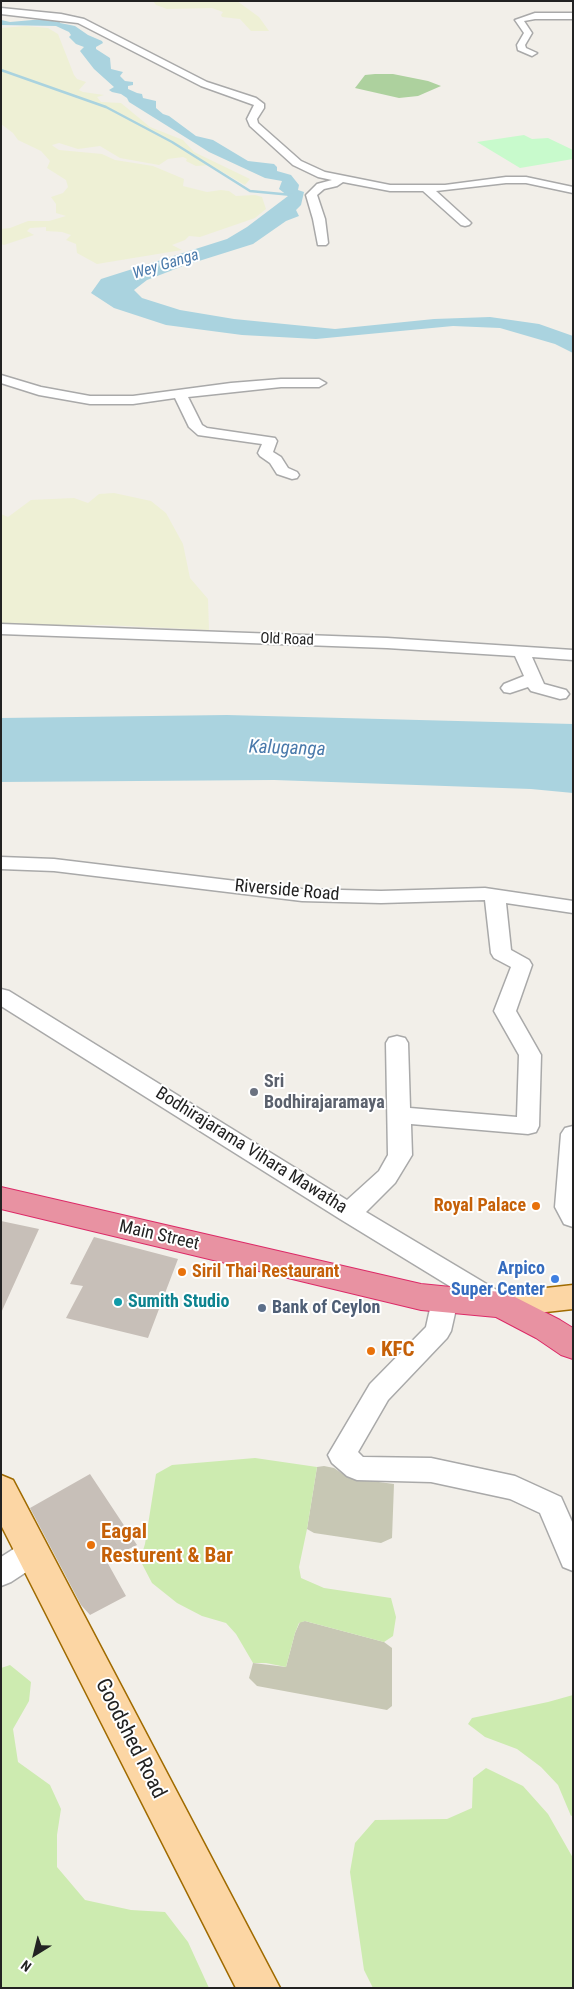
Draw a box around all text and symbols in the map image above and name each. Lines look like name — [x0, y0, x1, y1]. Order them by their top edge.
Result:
water label: Wey Ganga — [131, 246, 201, 284]
street label: Old Road — [260, 630, 314, 650]
water label: Kaluganga — [248, 736, 326, 762]
street label: Riverside Road — [234, 876, 340, 906]
place label: Sri Bodhirajaramaya — [264, 1071, 385, 1114]
street label: Bodhirajarama Vihara Mawatha — [151, 1083, 351, 1219]
marker: Sri Bodhirajaramaya — [248, 1086, 260, 1098]
place label: Royal Palace — [434, 1195, 526, 1217]
marker: Royal Palace — [530, 1200, 542, 1212]
street label: Main Street — [117, 1216, 201, 1256]
place label: Arpico Super Center — [451, 1258, 545, 1300]
place label: Siril Thai Restaurant — [192, 1261, 339, 1283]
marker: Siril Thai Restaurant — [176, 1266, 188, 1278]
marker: Arpico Super Center — [549, 1273, 561, 1285]
place label: Sumith Studio — [128, 1291, 229, 1313]
marker: Sumith Studio — [112, 1296, 124, 1308]
place label: Bank of Ceylon — [272, 1297, 380, 1319]
marker: Bank of Ceylon — [256, 1302, 268, 1314]
place label: KFC — [381, 1338, 415, 1364]
marker: KFC — [365, 1345, 377, 1357]
place label: Eagal Resturent & Bar — [101, 1520, 233, 1570]
marker: Eagal Resturent & Bar — [85, 1539, 97, 1551]
street label: Goodshed Road — [89, 1675, 171, 1803]
north arrow — [10, 1929, 60, 1979]
text: N — [18, 1957, 34, 1975]

